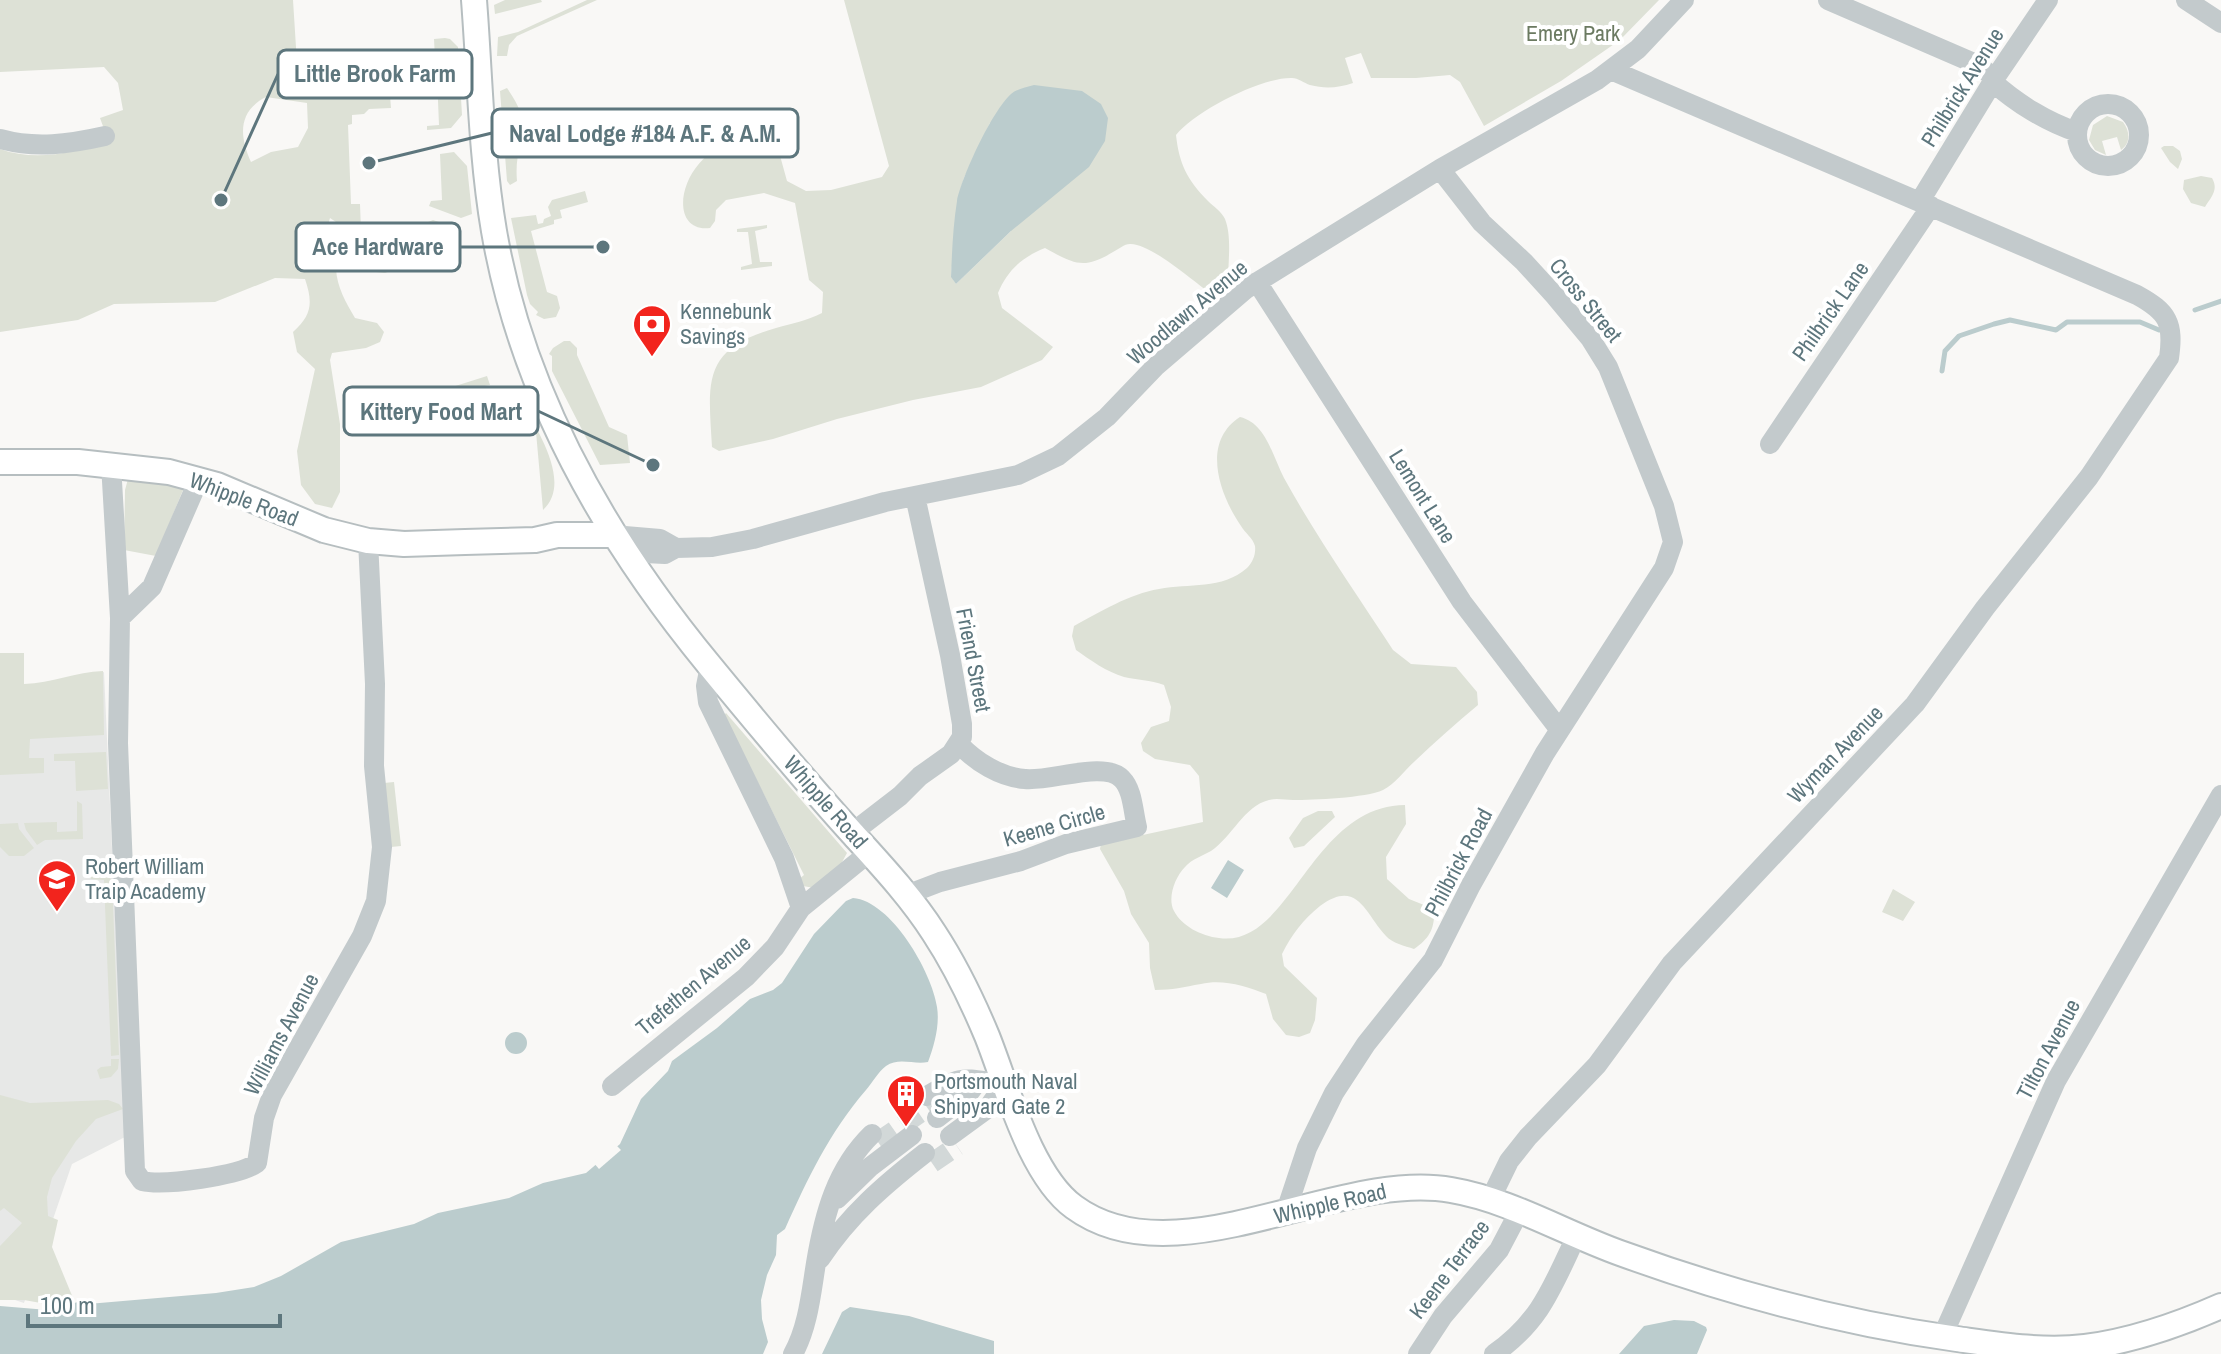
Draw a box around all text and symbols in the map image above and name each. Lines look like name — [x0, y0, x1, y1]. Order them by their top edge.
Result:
park label: Emery Park — [1526, 18, 1621, 48]
street label: Philbrick Avenue — [1913, 22, 2011, 152]
callout: Little Brook Farm — [278, 50, 472, 98]
text: Little Brook Farm — [294, 57, 456, 89]
callout: Naval Lodge #184 A.F. & A.M. — [492, 109, 798, 157]
text: Naval Lodge #184 A.F. & A.M. — [509, 117, 781, 149]
callout: Ace Hardware — [296, 223, 460, 271]
text: Ace Hardware — [312, 230, 444, 262]
street label: Cross Street — [1543, 252, 1629, 348]
street label: Woodlawn Avenue — [1120, 253, 1254, 371]
street label: Philbrick Lane — [1785, 255, 1875, 367]
place label: Kennebunk Savings — [680, 296, 772, 351]
bank icon: Kennebunk Savings — [631, 303, 673, 358]
callout: Kittery Food Mart — [344, 387, 538, 435]
text: Kittery Food Mart — [360, 395, 522, 427]
street label: Lemont Lane — [1382, 443, 1464, 549]
street label: Whipple Road — [185, 465, 303, 533]
street label: Friend Street — [949, 605, 999, 715]
street label: Wyman Avenue — [1780, 698, 1890, 810]
street label: Whipple Road — [777, 749, 875, 855]
street label: Keene Circle — [1000, 796, 1108, 854]
street label: Philbrick Road — [1417, 803, 1499, 921]
place label: Robert William Traip Academy — [85, 851, 206, 906]
school or university icon: Robert William Traip Academy — [36, 858, 78, 913]
street label: Trefethen Avenue — [629, 928, 757, 1042]
street label: Williams Avenue — [236, 968, 326, 1100]
street label: Tilton Avenue — [2009, 994, 2087, 1104]
place label: Portsmouth Naval Shipyard Gate 2 — [934, 1066, 1077, 1121]
building icon: Portsmouth Naval Shipyard Gate 2 — [885, 1073, 927, 1128]
street label: Whipple Road — [1271, 1176, 1389, 1230]
street label: Keene Terrace — [1402, 1213, 1496, 1325]
scale bar — [28, 1278, 280, 1328]
text: 100 m — [40, 1289, 95, 1321]

